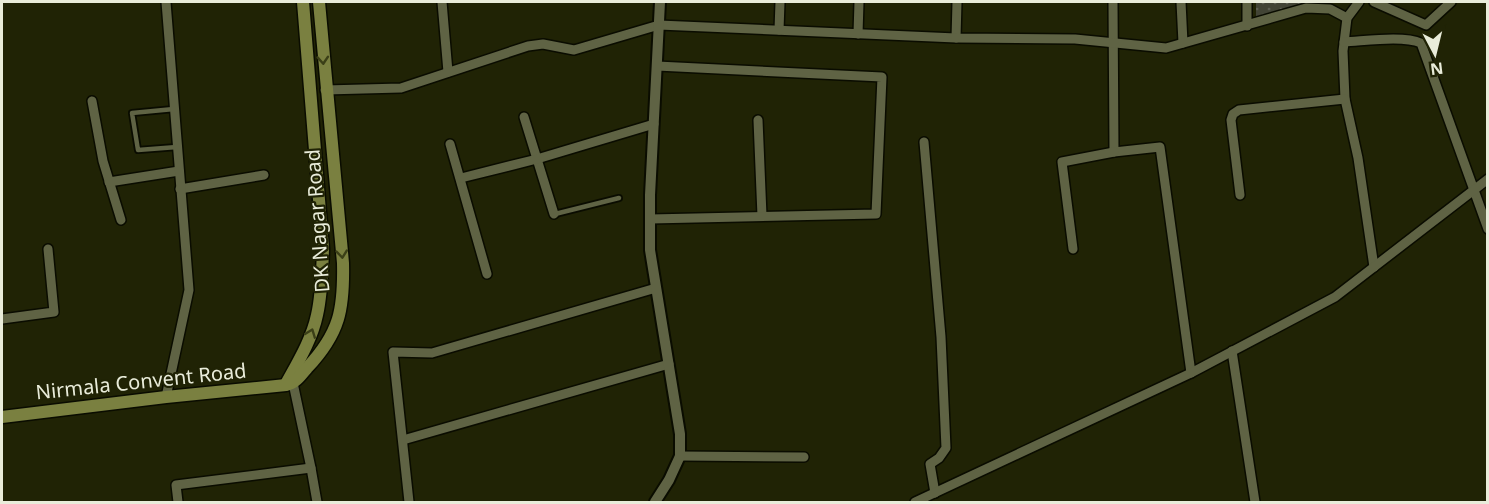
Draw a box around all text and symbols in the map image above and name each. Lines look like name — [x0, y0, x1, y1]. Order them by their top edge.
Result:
north arrow — [1405, 24, 1465, 84]
one-way arrow — [316, 55, 329, 64]
text: N — [1429, 57, 1445, 81]
street label: DK Nagar Road — [299, 148, 335, 294]
one-way arrow — [335, 249, 348, 258]
one-way arrow — [304, 328, 316, 339]
street label: Nirmala Convent Road — [34, 357, 248, 405]

